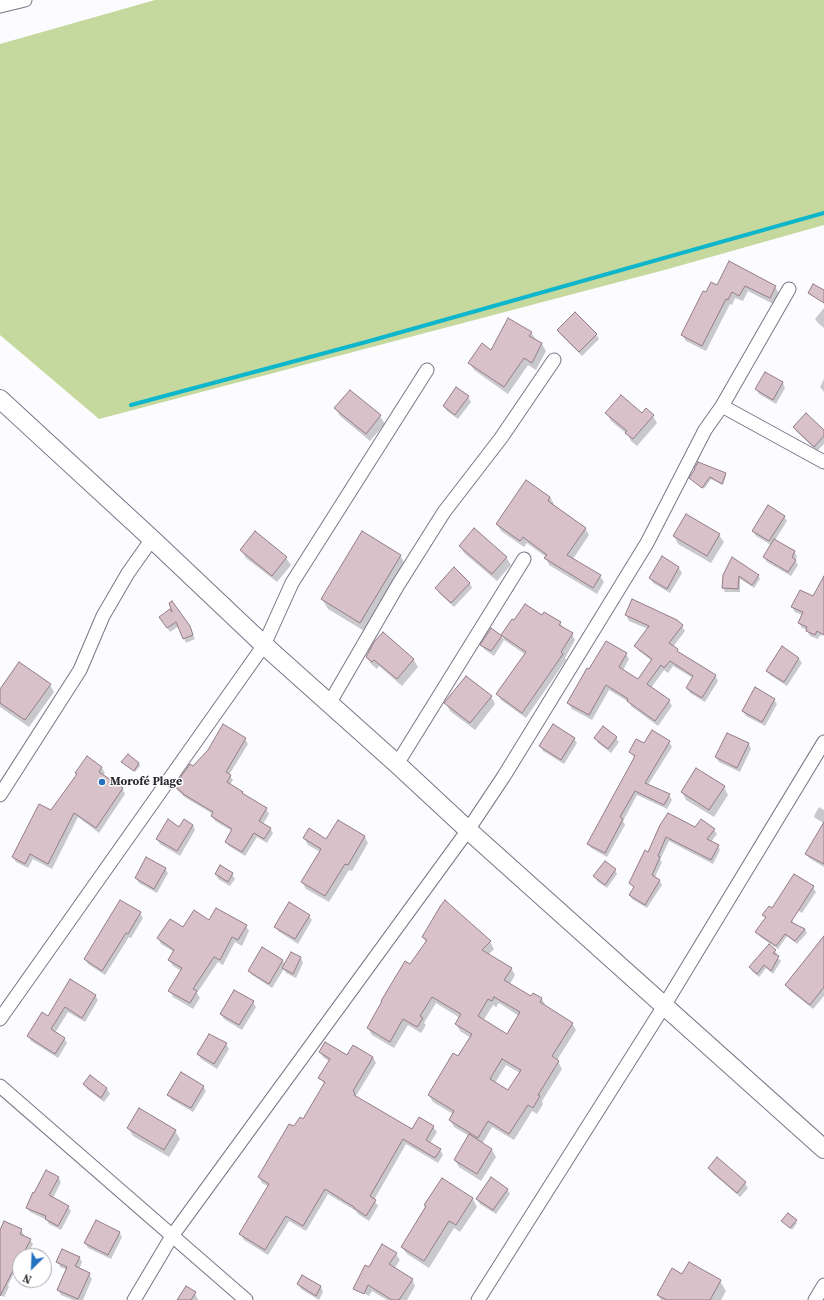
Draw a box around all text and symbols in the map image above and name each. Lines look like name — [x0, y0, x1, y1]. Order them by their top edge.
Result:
place label: Morofé Plage — [110, 775, 182, 789]
marker: Morofé Plage — [97, 777, 107, 787]
north arrow — [12, 1248, 52, 1288]
text: N — [21, 1270, 34, 1287]

